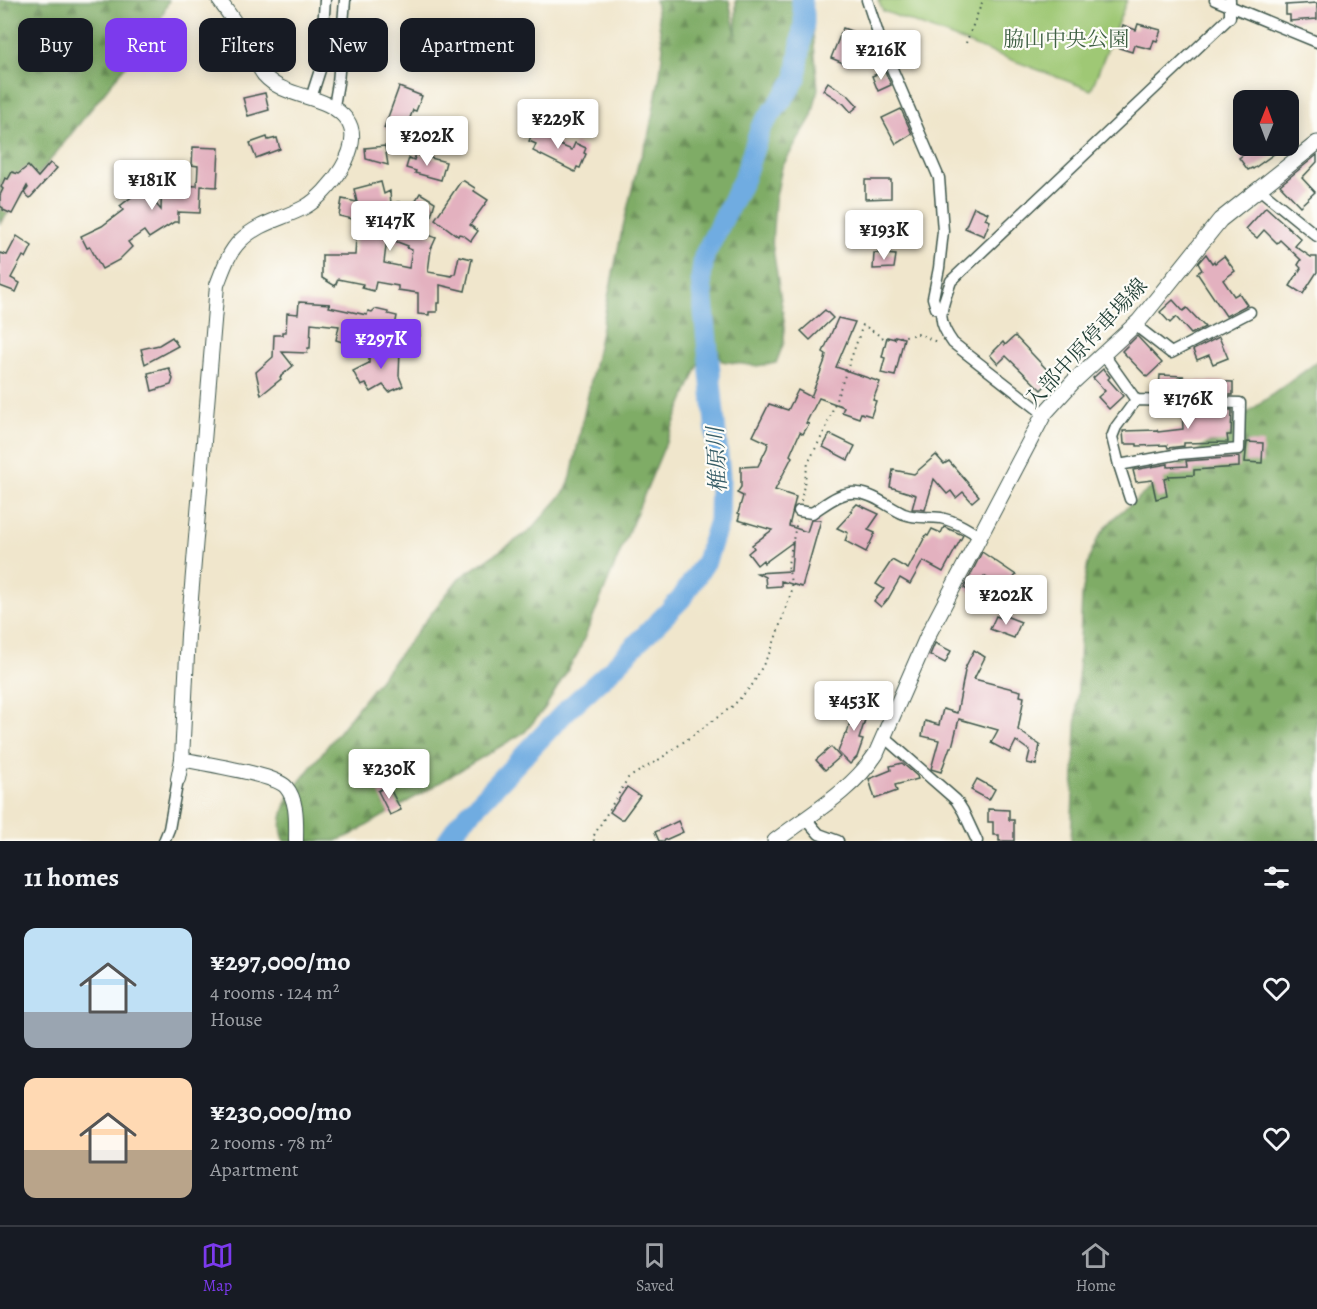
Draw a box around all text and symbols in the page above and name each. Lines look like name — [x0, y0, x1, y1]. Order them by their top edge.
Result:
chip: Buy — [18, 18, 93, 72]
chip: Rent — [105, 18, 187, 72]
chip: Filters — [199, 18, 296, 72]
chip: New — [308, 18, 388, 72]
chip: Apartment — [400, 18, 535, 72]
park label: 脇山中央公園 — [1003, 25, 1129, 53]
pin: ¥216K — [839, 30, 923, 81]
text: ¥216K — [856, 36, 906, 63]
north arrow — [1233, 90, 1299, 156]
map controls — [1233, 90, 1299, 156]
pin: ¥229K — [516, 99, 600, 150]
text: ¥229K — [531, 105, 585, 132]
pin: ¥202K — [385, 116, 469, 167]
text: ¥202K — [400, 122, 454, 149]
pin: ¥181K — [110, 160, 194, 211]
text: ¥181K — [128, 166, 176, 193]
pin: ¥147K — [348, 201, 432, 252]
text: ¥147K — [365, 207, 415, 234]
pin: ¥193K — [842, 210, 926, 261]
text: ¥193K — [859, 216, 909, 243]
street label: 入部中原停車場線 — [1018, 272, 1154, 414]
pin: ¥297K — [339, 319, 423, 370]
text: ¥297K — [355, 325, 407, 352]
pin: ¥176K — [1146, 379, 1230, 430]
text: ¥176K — [1163, 385, 1213, 412]
water label: 椎原川 — [700, 424, 734, 494]
pin: ¥202K — [964, 575, 1048, 626]
text: ¥202K — [979, 581, 1033, 608]
pin: ¥453K — [812, 681, 896, 732]
text: ¥453K — [828, 687, 880, 714]
pin: ¥230K — [347, 749, 431, 800]
text: ¥230K — [363, 755, 415, 782]
text: 11 homes — [24, 860, 119, 895]
icon: filters — [1260, 861, 1293, 894]
text: ¥297,000/mo — [210, 944, 351, 979]
icon: home — [72, 952, 144, 1024]
icon: heart — [1260, 972, 1293, 1005]
text: 4 rooms · 124 m² — [210, 979, 340, 1006]
text: House — [210, 1006, 262, 1033]
text: ¥230,000/mo — [210, 1094, 352, 1129]
icon: home — [72, 1102, 144, 1174]
icon: heart — [1260, 1122, 1293, 1155]
text: 2 rooms · 78 m² — [210, 1129, 333, 1156]
text: Apartment — [210, 1156, 299, 1183]
tab: Map — [201, 1239, 234, 1297]
tab: Saved — [636, 1239, 674, 1297]
tab: Home — [1076, 1239, 1116, 1297]

